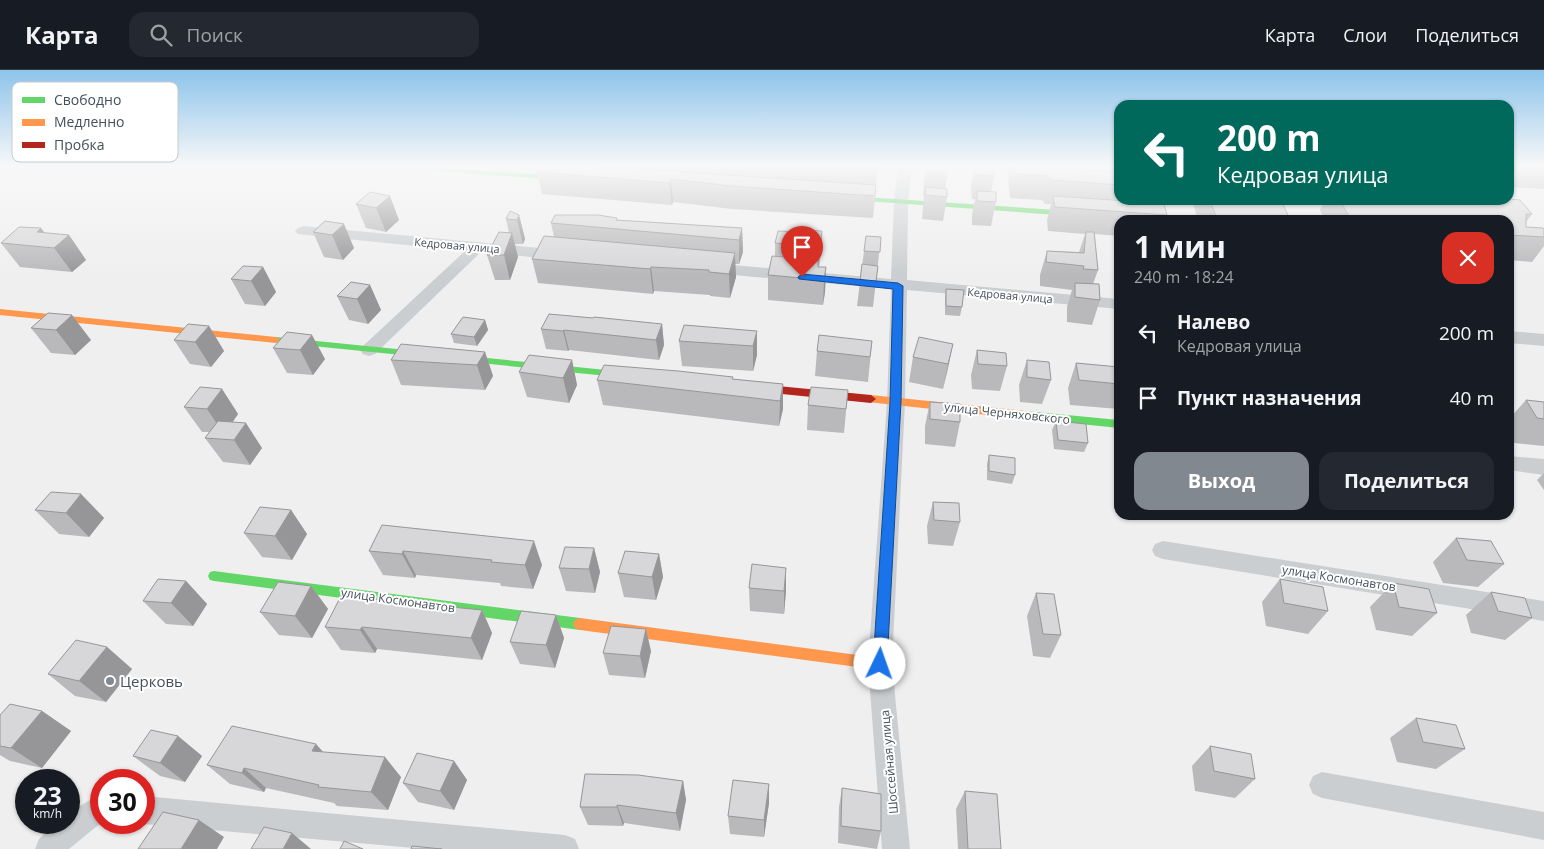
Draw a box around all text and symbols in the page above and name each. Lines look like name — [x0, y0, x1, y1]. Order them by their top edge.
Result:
search box — [129, 12, 479, 57]
text: Карта — [25, 18, 99, 51]
icon: search — [147, 21, 175, 49]
text: Поиск — [187, 22, 243, 48]
text: Карта — [1265, 23, 1315, 47]
text: Слои — [1343, 23, 1387, 47]
text: Поделиться — [1415, 23, 1519, 47]
legend — [12, 82, 178, 162]
text: Свободно — [54, 90, 121, 109]
text: Медленно — [54, 112, 125, 131]
text: 200 m — [1217, 114, 1321, 161]
icon: left — [1134, 120, 1199, 185]
text: Пробка — [54, 135, 105, 154]
text: Кедровая улица — [1217, 159, 1388, 189]
pin — [781, 226, 823, 277]
text: 1 мин — [1134, 226, 1226, 267]
button: close — [1442, 232, 1494, 284]
icon: arrive — [788, 233, 816, 261]
street label: Кедровая улица — [414, 234, 500, 256]
text: 240 m · 18:24 — [1134, 266, 1234, 288]
street label: Кедровая улица — [967, 284, 1053, 306]
text: Налево — [1177, 309, 1250, 335]
icon: left — [1134, 319, 1162, 347]
text: 200 m — [1439, 320, 1494, 346]
text: Кедровая улица — [1177, 335, 1302, 357]
icon: arrive — [1134, 384, 1162, 412]
text: Пункт назначения — [1177, 385, 1362, 411]
text: 40 m — [1450, 385, 1494, 411]
street label: улица Черняховского — [943, 398, 1071, 428]
button: Выход — [1134, 452, 1309, 510]
button: Поделиться — [1319, 452, 1494, 510]
street label: улица Космонавтов — [1281, 561, 1397, 595]
street label: улица Космонавтов — [340, 584, 456, 616]
position arrow — [853, 637, 905, 689]
place label: Церковь — [120, 671, 183, 691]
marker: Церковь — [104, 675, 116, 687]
street label: Шоссейная улица — [876, 709, 902, 815]
speed limit sign: 30 — [90, 769, 155, 834]
text: 23 — [33, 778, 62, 812]
text: km/h — [33, 805, 62, 822]

